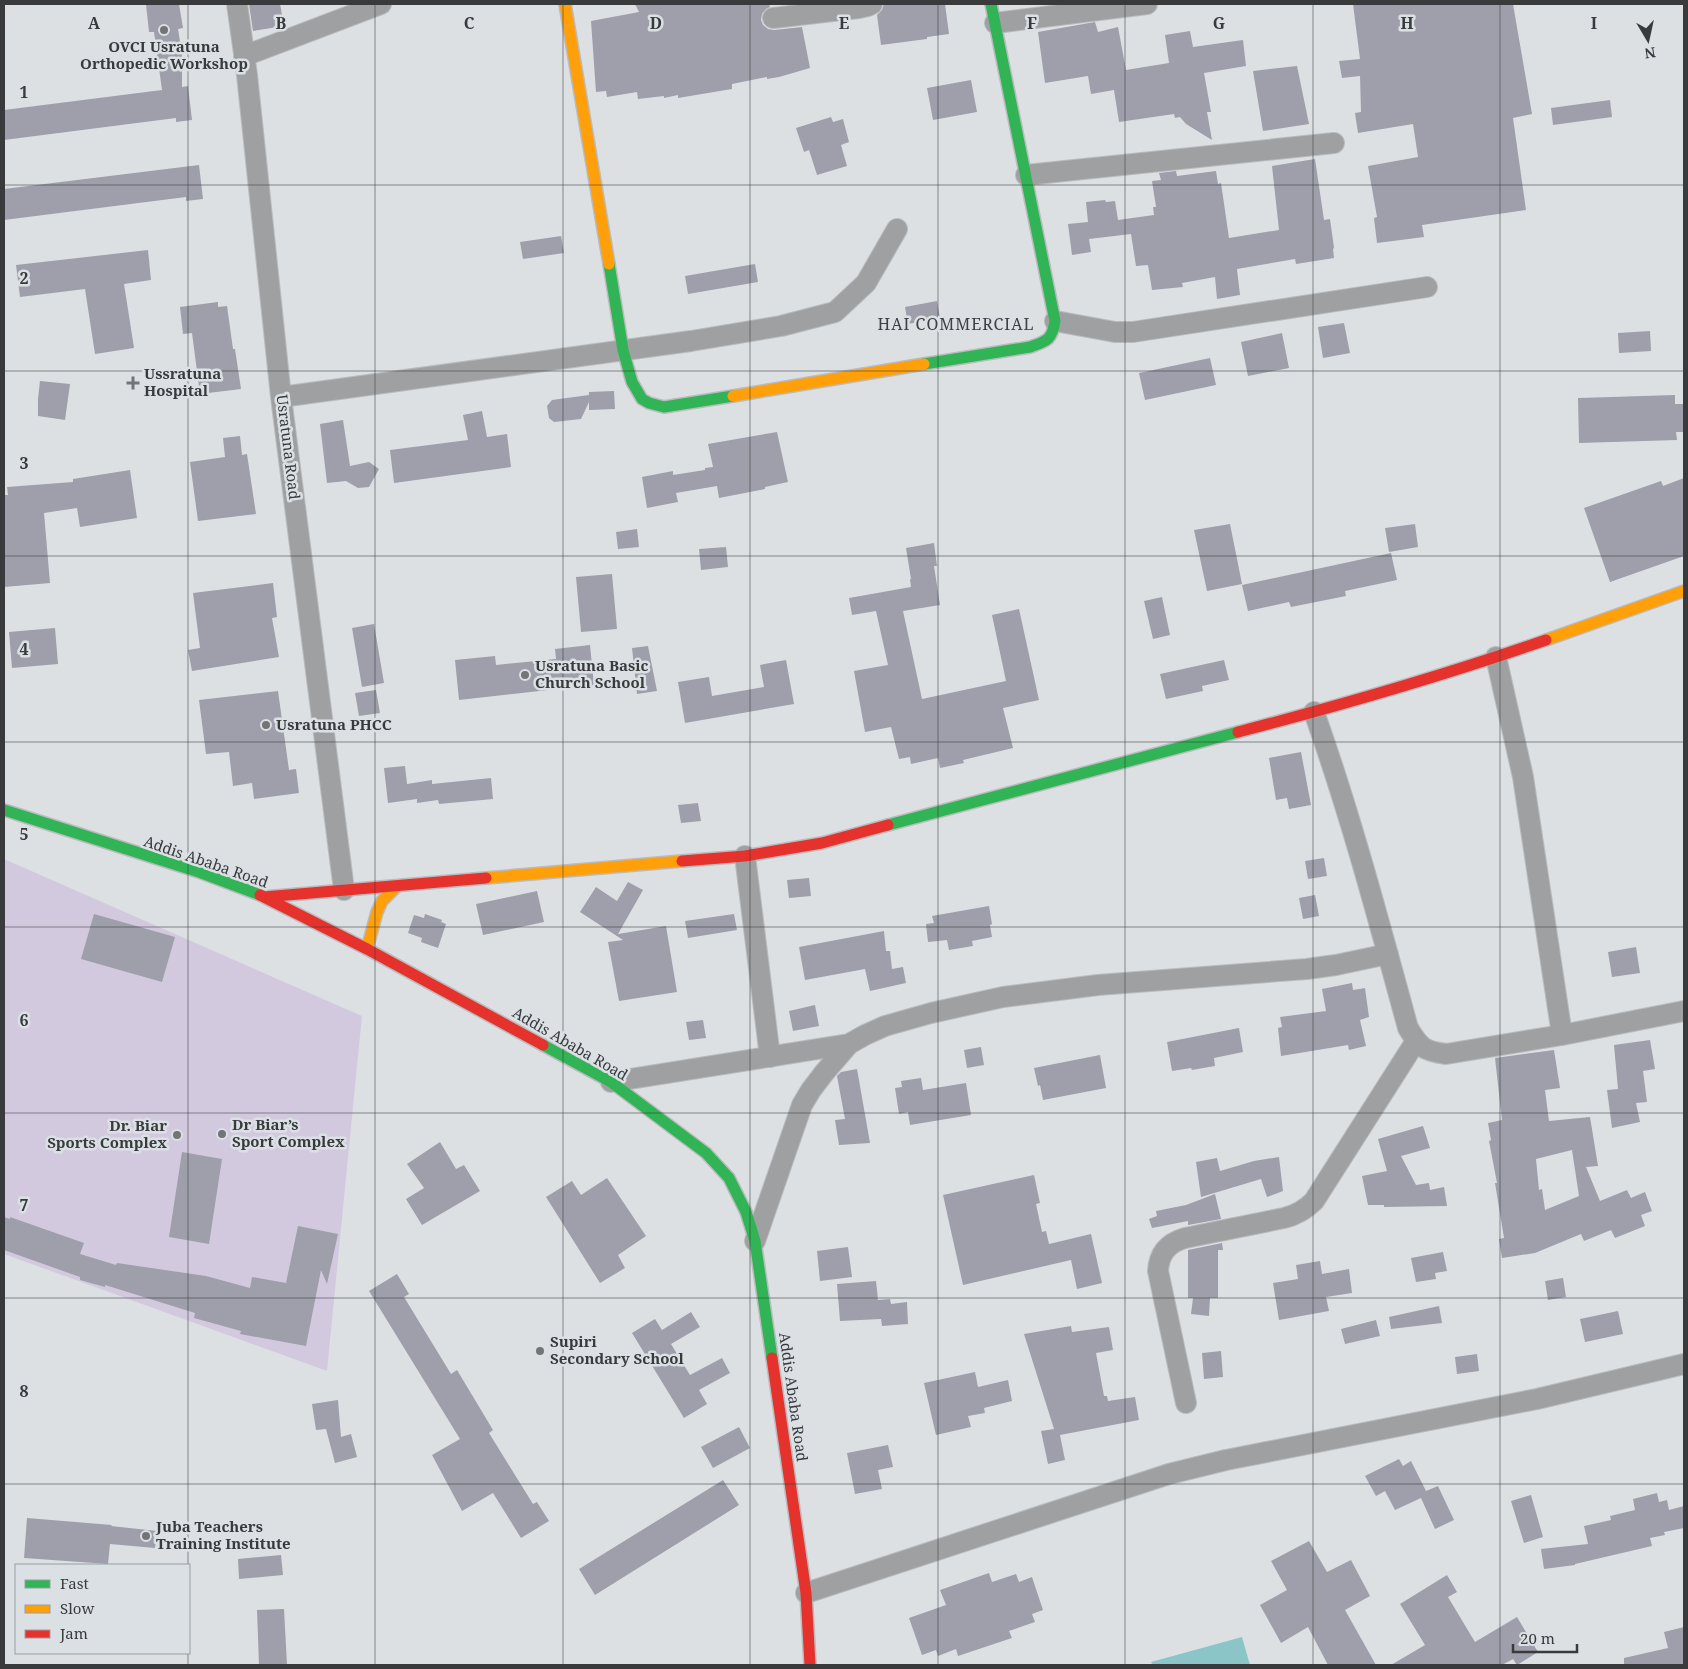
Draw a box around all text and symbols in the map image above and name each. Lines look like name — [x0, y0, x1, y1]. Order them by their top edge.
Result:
text: A — [88, 12, 101, 34]
text: B — [276, 12, 287, 34]
text: C — [464, 12, 475, 34]
text: D — [650, 12, 662, 34]
text: E — [839, 12, 849, 34]
text: F — [1027, 12, 1037, 34]
text: G — [1213, 12, 1225, 34]
text: H — [1400, 12, 1414, 34]
text: I — [1591, 12, 1597, 34]
north arrow — [1623, 15, 1673, 65]
marker: OVCI Usratuna Orthopedic Workshop — [158, 24, 170, 36]
place label: OVCI Usratuna Orthopedic Workshop — [80, 36, 248, 73]
text: N — [1643, 43, 1657, 64]
text: 1 — [19, 81, 29, 103]
text: 2 — [19, 267, 29, 289]
district label: HAI COMMERCIAL — [878, 313, 1034, 335]
place label: Ussratuna Hospital — [144, 363, 221, 400]
marker: Ussratuna Hospital — [126, 376, 140, 390]
street label: Usratuna Road — [273, 393, 305, 501]
text: 3 — [19, 452, 29, 474]
text: 4 — [19, 638, 29, 660]
place label: Usratuna Basic Church School — [535, 655, 649, 692]
marker: Usratuna Basic Church School — [519, 669, 531, 681]
place label: Usratuna PHCC — [276, 714, 392, 734]
marker: Usratuna PHCC — [260, 719, 272, 731]
text: 5 — [19, 823, 29, 845]
street label: Addis Ababa Road — [142, 830, 271, 892]
street label: Addis Ababa Road — [509, 1002, 632, 1084]
text: 6 — [19, 1009, 29, 1031]
place label: Dr Biar’s Sport Complex — [232, 1114, 345, 1151]
place label: Dr. Biar Sports Complex — [47, 1115, 167, 1152]
marker: Dr Biar’s Sport Complex — [216, 1128, 228, 1140]
marker: Dr. Biar Sports Complex — [171, 1129, 183, 1141]
text: 7 — [19, 1194, 29, 1216]
place label: Supiri Secondary School — [550, 1331, 685, 1368]
street label: Addis Ababa Road — [775, 1331, 813, 1463]
marker: Supiri Secondary School — [534, 1345, 546, 1357]
text: 8 — [19, 1380, 29, 1402]
place label: Juba Teachers Training Institute — [155, 1516, 291, 1553]
marker: Juba Teachers Training Institute — [140, 1530, 152, 1542]
legend — [15, 1564, 190, 1654]
text: Fast — [60, 1573, 89, 1593]
text: Slow — [60, 1598, 94, 1618]
scale bar — [1513, 1622, 1577, 1654]
text: Jam — [59, 1623, 88, 1643]
text: 20 m — [1520, 1628, 1555, 1648]

